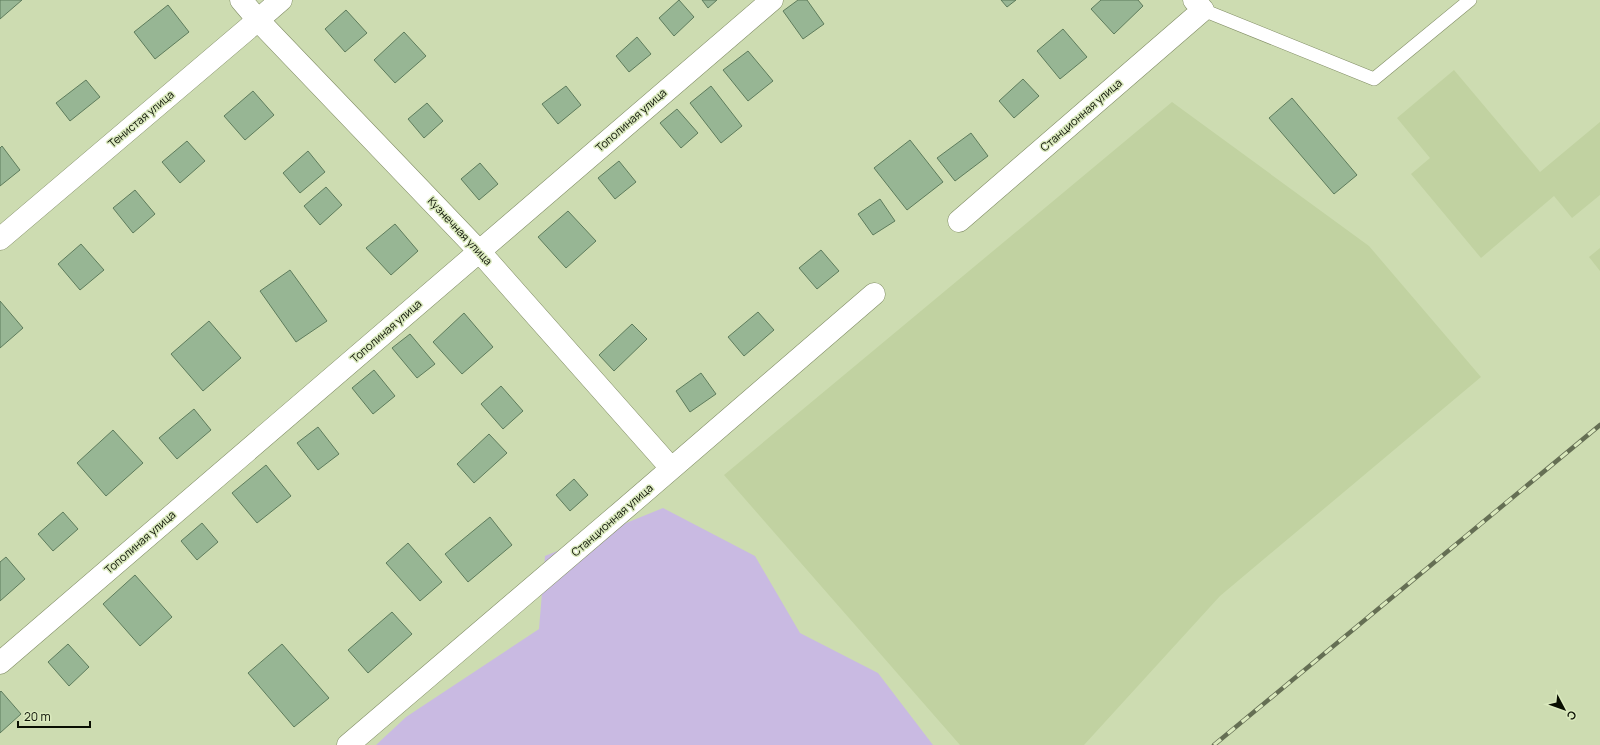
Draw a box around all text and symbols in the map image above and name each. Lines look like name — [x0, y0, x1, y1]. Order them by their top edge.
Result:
street label: Станционная улица — [1037, 75, 1125, 154]
street label: Тополиная улица — [592, 85, 669, 155]
street label: Тенистая улица — [105, 87, 177, 151]
street label: Кузнечная улица — [425, 193, 496, 268]
street label: Тополиная улица — [347, 296, 424, 366]
street label: Станционная улица — [568, 480, 656, 559]
street label: Тополиная улица — [101, 507, 178, 577]
north arrow — [1544, 689, 1584, 729]
scale bar — [18, 703, 90, 729]
text: 20 m — [24, 708, 51, 725]
text: С — [1564, 708, 1580, 724]

